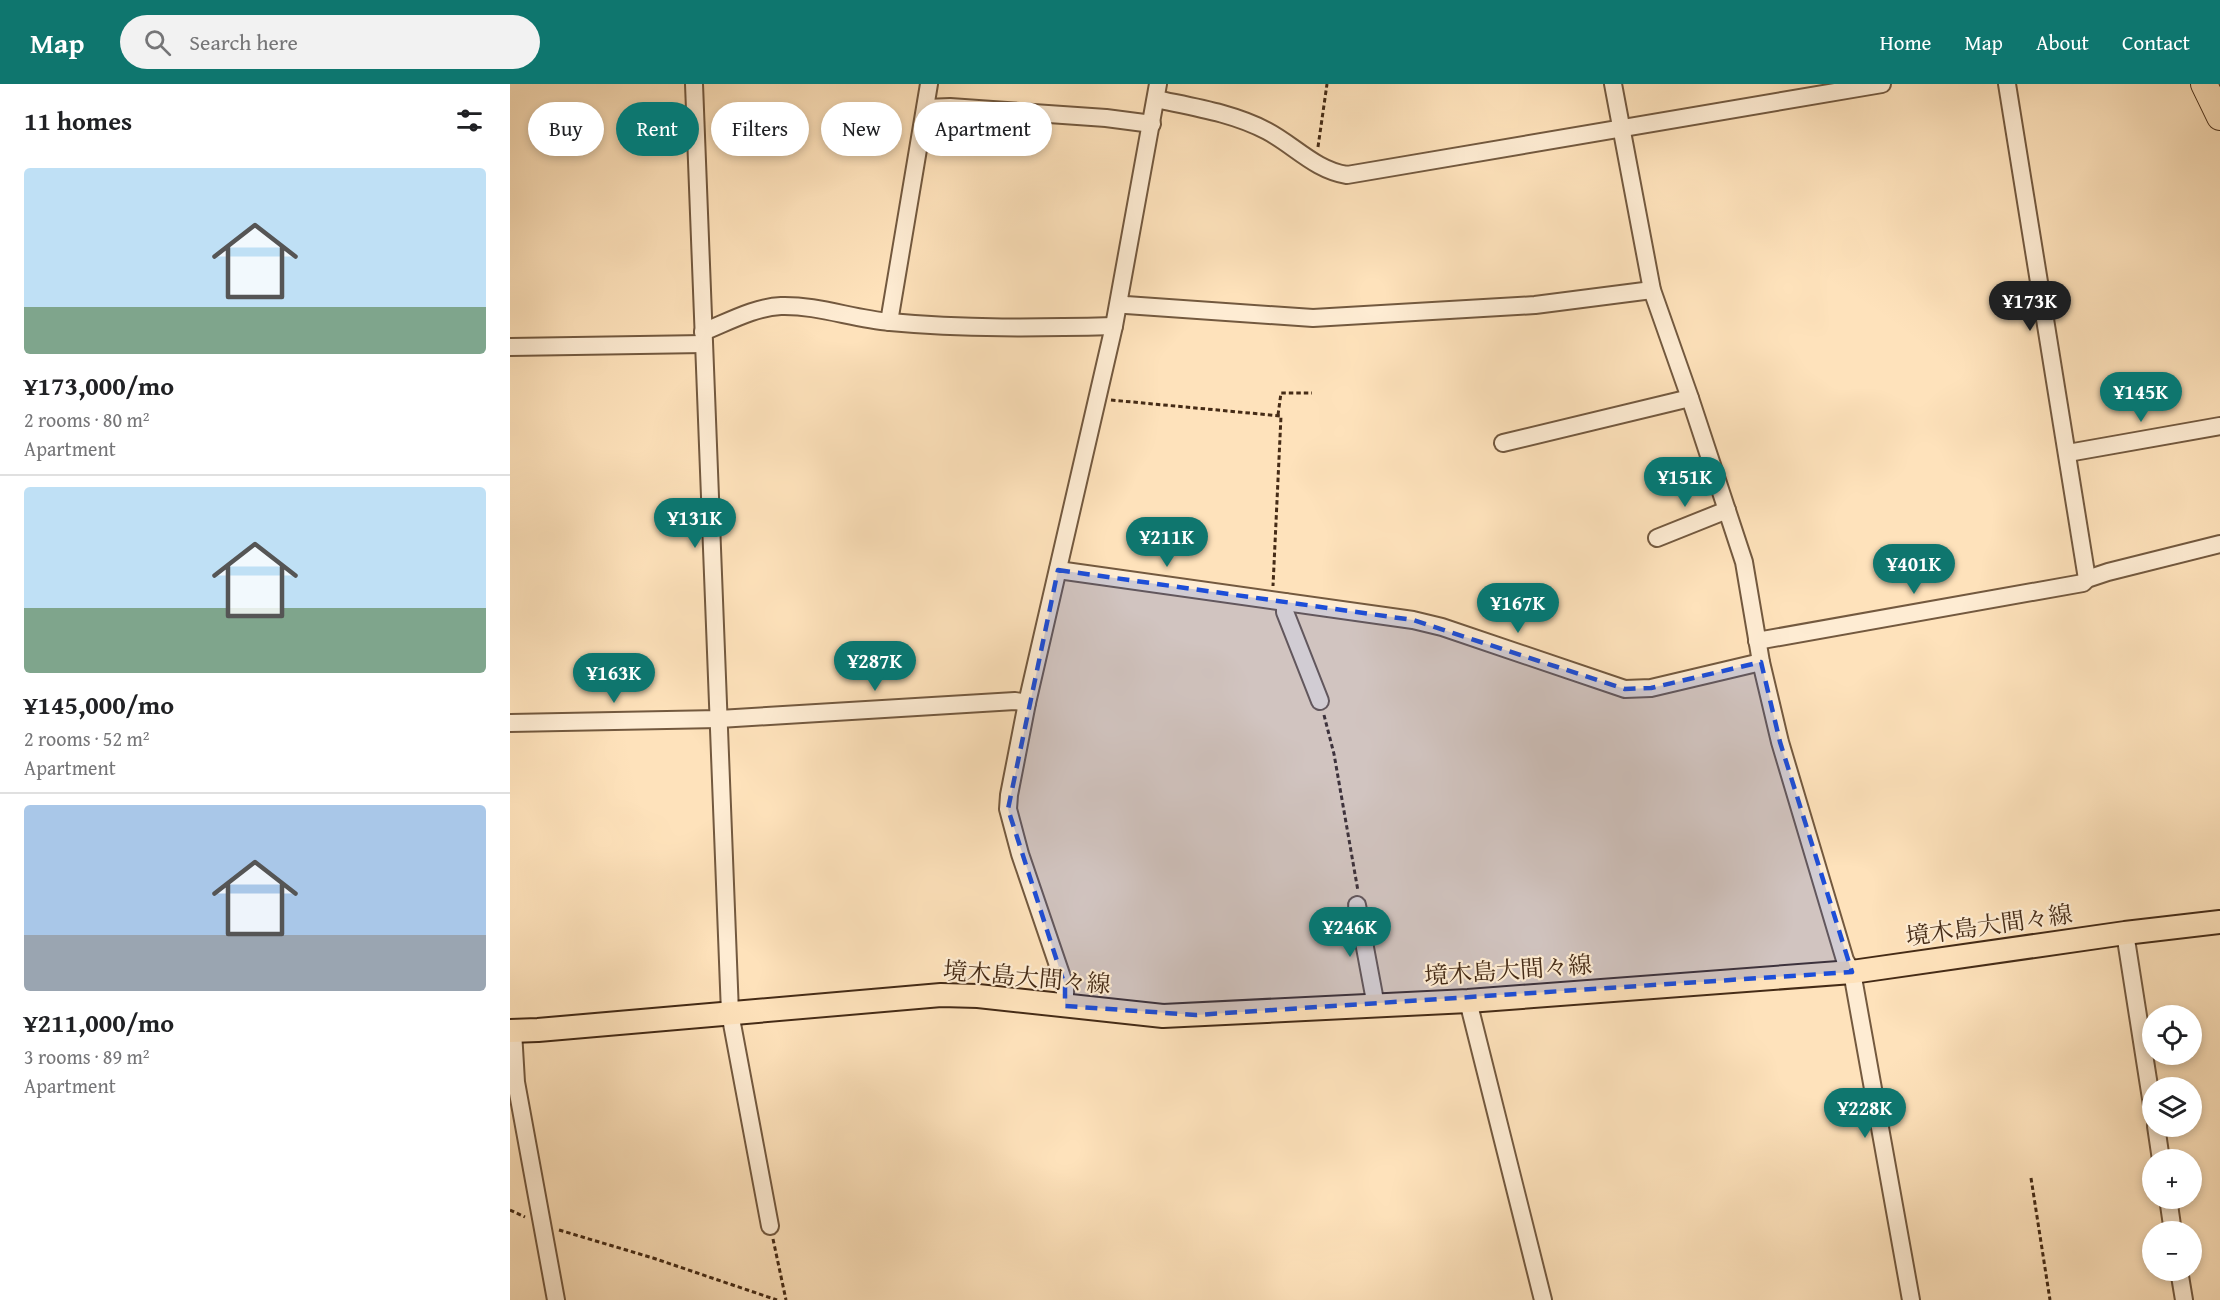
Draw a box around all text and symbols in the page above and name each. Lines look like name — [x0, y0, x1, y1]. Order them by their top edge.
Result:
search box — [120, 15, 540, 69]
text: Map — [30, 22, 84, 63]
icon: search — [141, 26, 174, 59]
text: Search here — [189, 26, 298, 58]
text: Home — [1880, 27, 1931, 58]
text: Map — [1964, 27, 2003, 58]
text: About — [2036, 27, 2089, 58]
text: Contact — [2122, 27, 2190, 58]
text: 11 homes — [24, 101, 132, 140]
chip: Buy — [528, 102, 604, 156]
chip: Rent — [616, 102, 699, 156]
chip: Filters — [711, 102, 809, 156]
chip: New — [821, 102, 902, 156]
chip: Apartment — [914, 102, 1052, 156]
icon: filters — [453, 104, 486, 137]
icon: home — [201, 207, 309, 315]
pin: ¥173K — [1988, 281, 2072, 332]
text: ¥173K — [2003, 286, 2057, 315]
text: ¥173,000/mo — [24, 366, 174, 405]
pin: ¥145K — [2099, 372, 2183, 423]
text: ¥145K — [2114, 377, 2168, 406]
text: 2 rooms · 80 m² — [24, 405, 150, 434]
text: Apartment — [24, 434, 116, 463]
pin: ¥151K — [1643, 457, 1727, 508]
text: ¥151K — [1658, 462, 1712, 491]
pin: ¥131K — [653, 498, 737, 549]
text: ¥131K — [668, 503, 722, 532]
pin: ¥211K — [1125, 517, 1209, 568]
text: ¥211K — [1140, 522, 1194, 551]
icon: home — [201, 526, 309, 634]
pin: ¥401K — [1872, 544, 1956, 595]
text: ¥401K — [1887, 549, 1941, 578]
pin: ¥167K — [1476, 583, 1560, 634]
text: ¥167K — [1491, 588, 1545, 617]
pin: ¥287K — [833, 641, 917, 692]
text: ¥287K — [848, 646, 902, 675]
pin: ¥163K — [572, 653, 656, 704]
text: ¥163K — [587, 658, 641, 687]
text: ¥145,000/mo — [24, 685, 174, 724]
text: 2 rooms · 52 m² — [24, 724, 150, 753]
text: Apartment — [24, 753, 116, 782]
icon: home — [201, 844, 309, 952]
street label: 境木島大間々線 — [1903, 896, 2075, 954]
pin: ¥246K — [1308, 907, 1392, 958]
text: ¥246K — [1323, 912, 1377, 941]
street label: 境木島大間々線 — [1423, 947, 1593, 993]
street label: 境木島大間々線 — [942, 952, 1112, 1002]
text: ¥211,000/mo — [24, 1003, 174, 1042]
map controls — [2142, 1005, 2202, 1281]
button: locate — [2142, 1005, 2202, 1065]
text: 3 rooms · 89 m² — [24, 1042, 150, 1071]
text: Apartment — [24, 1071, 116, 1100]
button: layers — [2142, 1077, 2202, 1137]
pin: ¥228K — [1823, 1088, 1907, 1139]
text: ¥228K — [1838, 1093, 1892, 1122]
button: + — [2142, 1149, 2202, 1209]
button: − — [2142, 1221, 2202, 1281]

